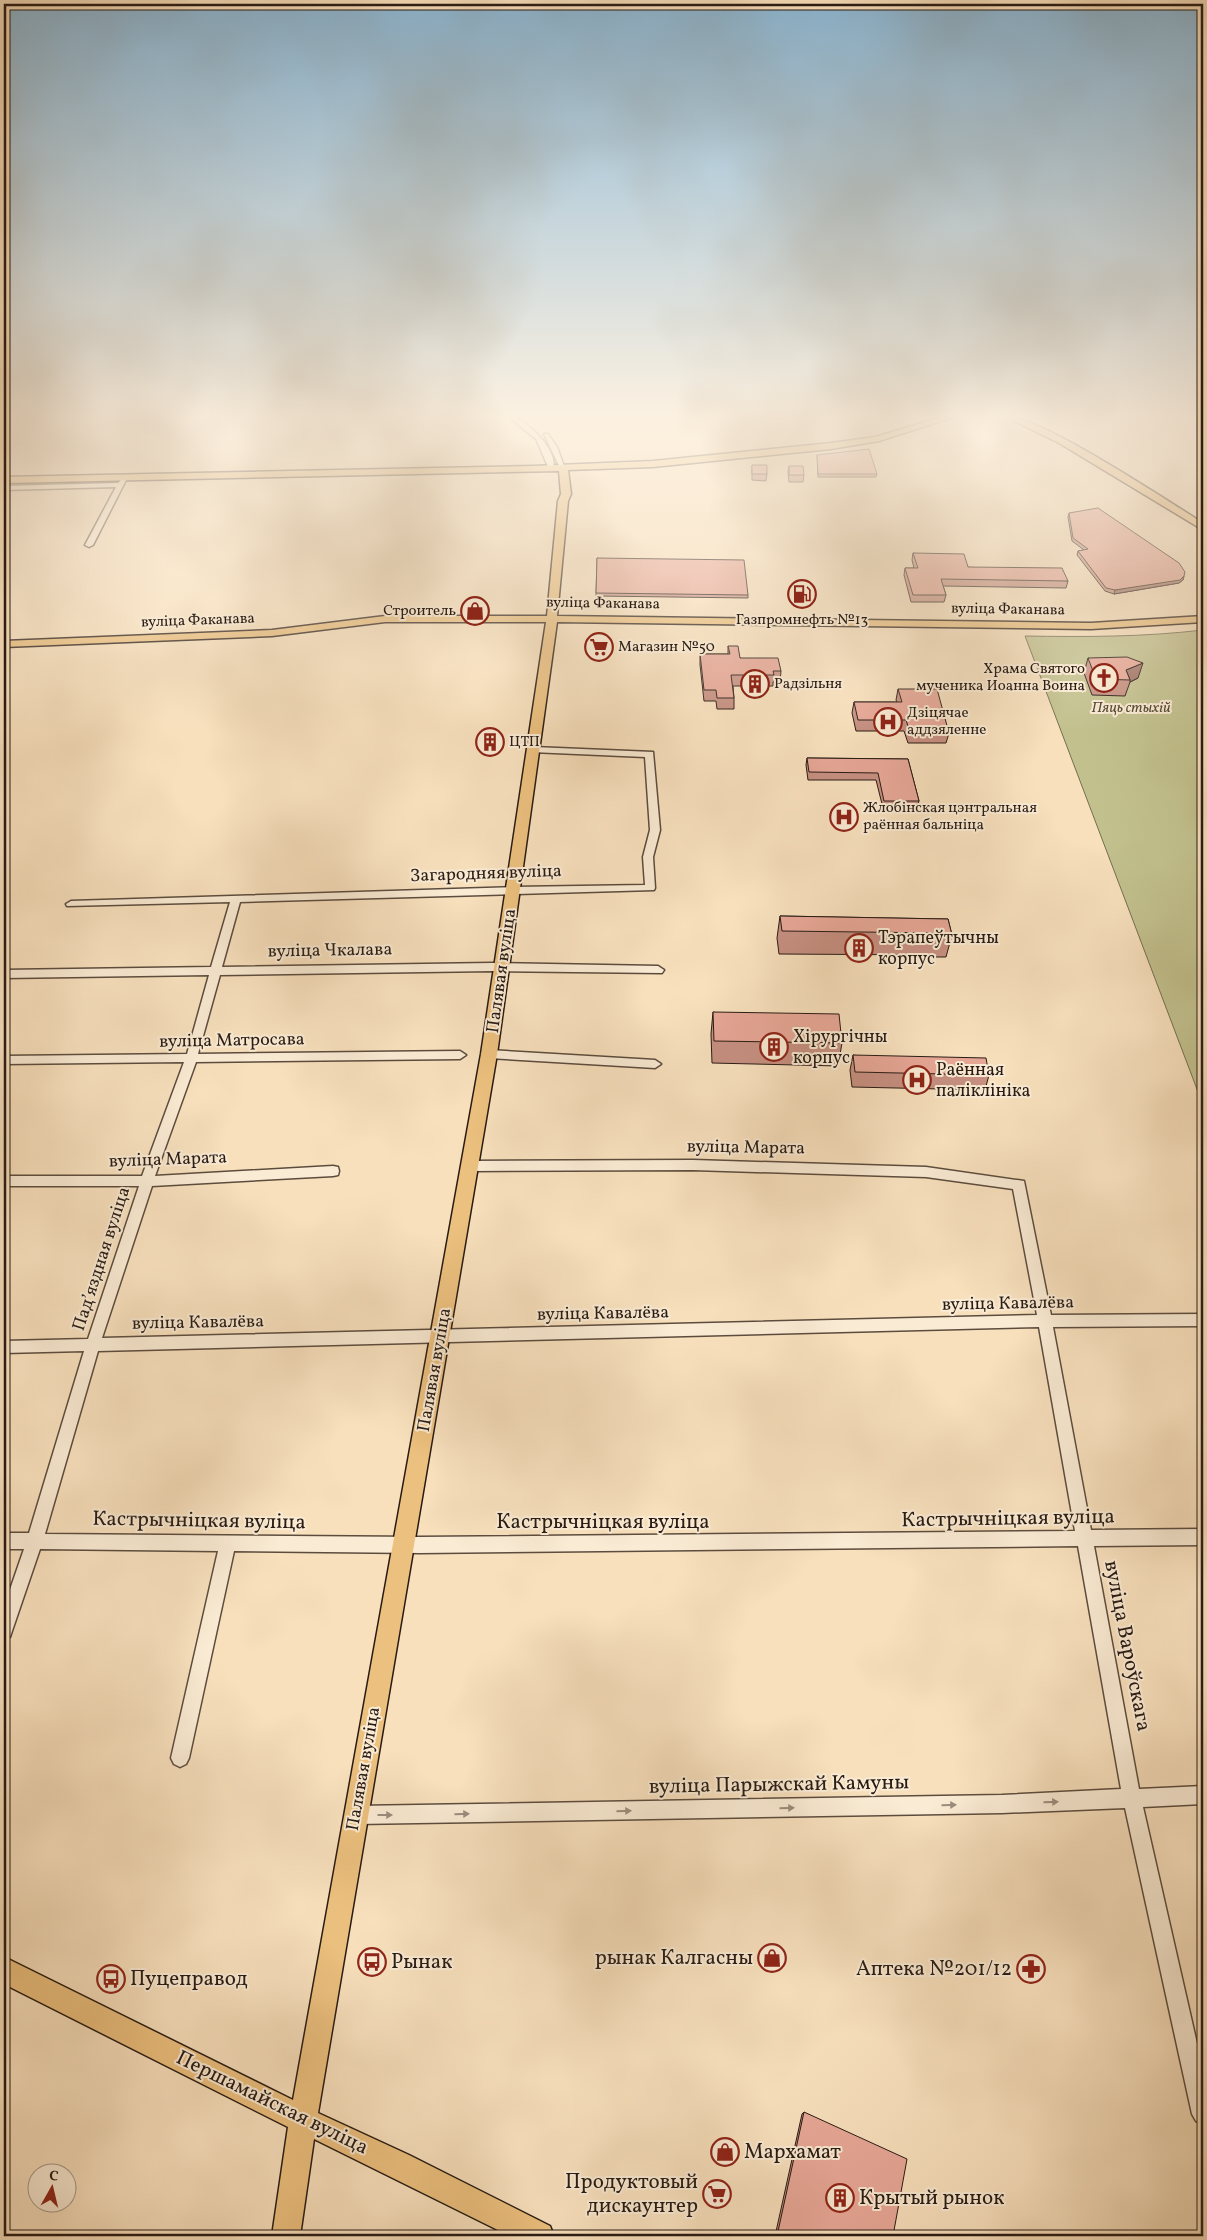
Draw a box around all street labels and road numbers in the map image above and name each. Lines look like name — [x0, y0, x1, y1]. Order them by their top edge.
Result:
street label: вуліца Факанава — [546, 593, 660, 615]
street label: вуліца Факанава — [951, 599, 1065, 621]
street label: вуліца Факанава — [141, 609, 255, 633]
street label: Загародняя вуліца — [410, 859, 562, 889]
street label: Палявая вуліца — [481, 907, 523, 1035]
street label: вуліца Чкалава — [267, 937, 393, 965]
street label: вуліца Матросава — [159, 1027, 305, 1055]
street label: вуліца Марата — [687, 1134, 805, 1162]
street label: вуліца Марата — [108, 1145, 228, 1175]
street label: Падʼяздная вуліца — [67, 1184, 137, 1334]
street label: вуліца Кавалёва — [942, 1290, 1074, 1318]
street label: вуліца Кавалёва — [537, 1300, 669, 1328]
street label: Палявая вуліца — [412, 1306, 458, 1434]
street label: вуліца Кавалёва — [132, 1309, 264, 1337]
street label: Кастрычніцкая вуліца — [901, 1503, 1115, 1535]
street label: Кастрычніцкая вуліца — [92, 1505, 306, 1537]
street label: Кастрычніцкая вуліца — [496, 1508, 710, 1537]
street label: вуліца Вароўскага — [1096, 1558, 1158, 1734]
street label: Палявая вуліца — [341, 1705, 387, 1833]
street label: вуліца Парыжскай Камуны — [649, 1768, 910, 1802]
street label: Першамайская вуліца — [171, 2044, 373, 2162]

